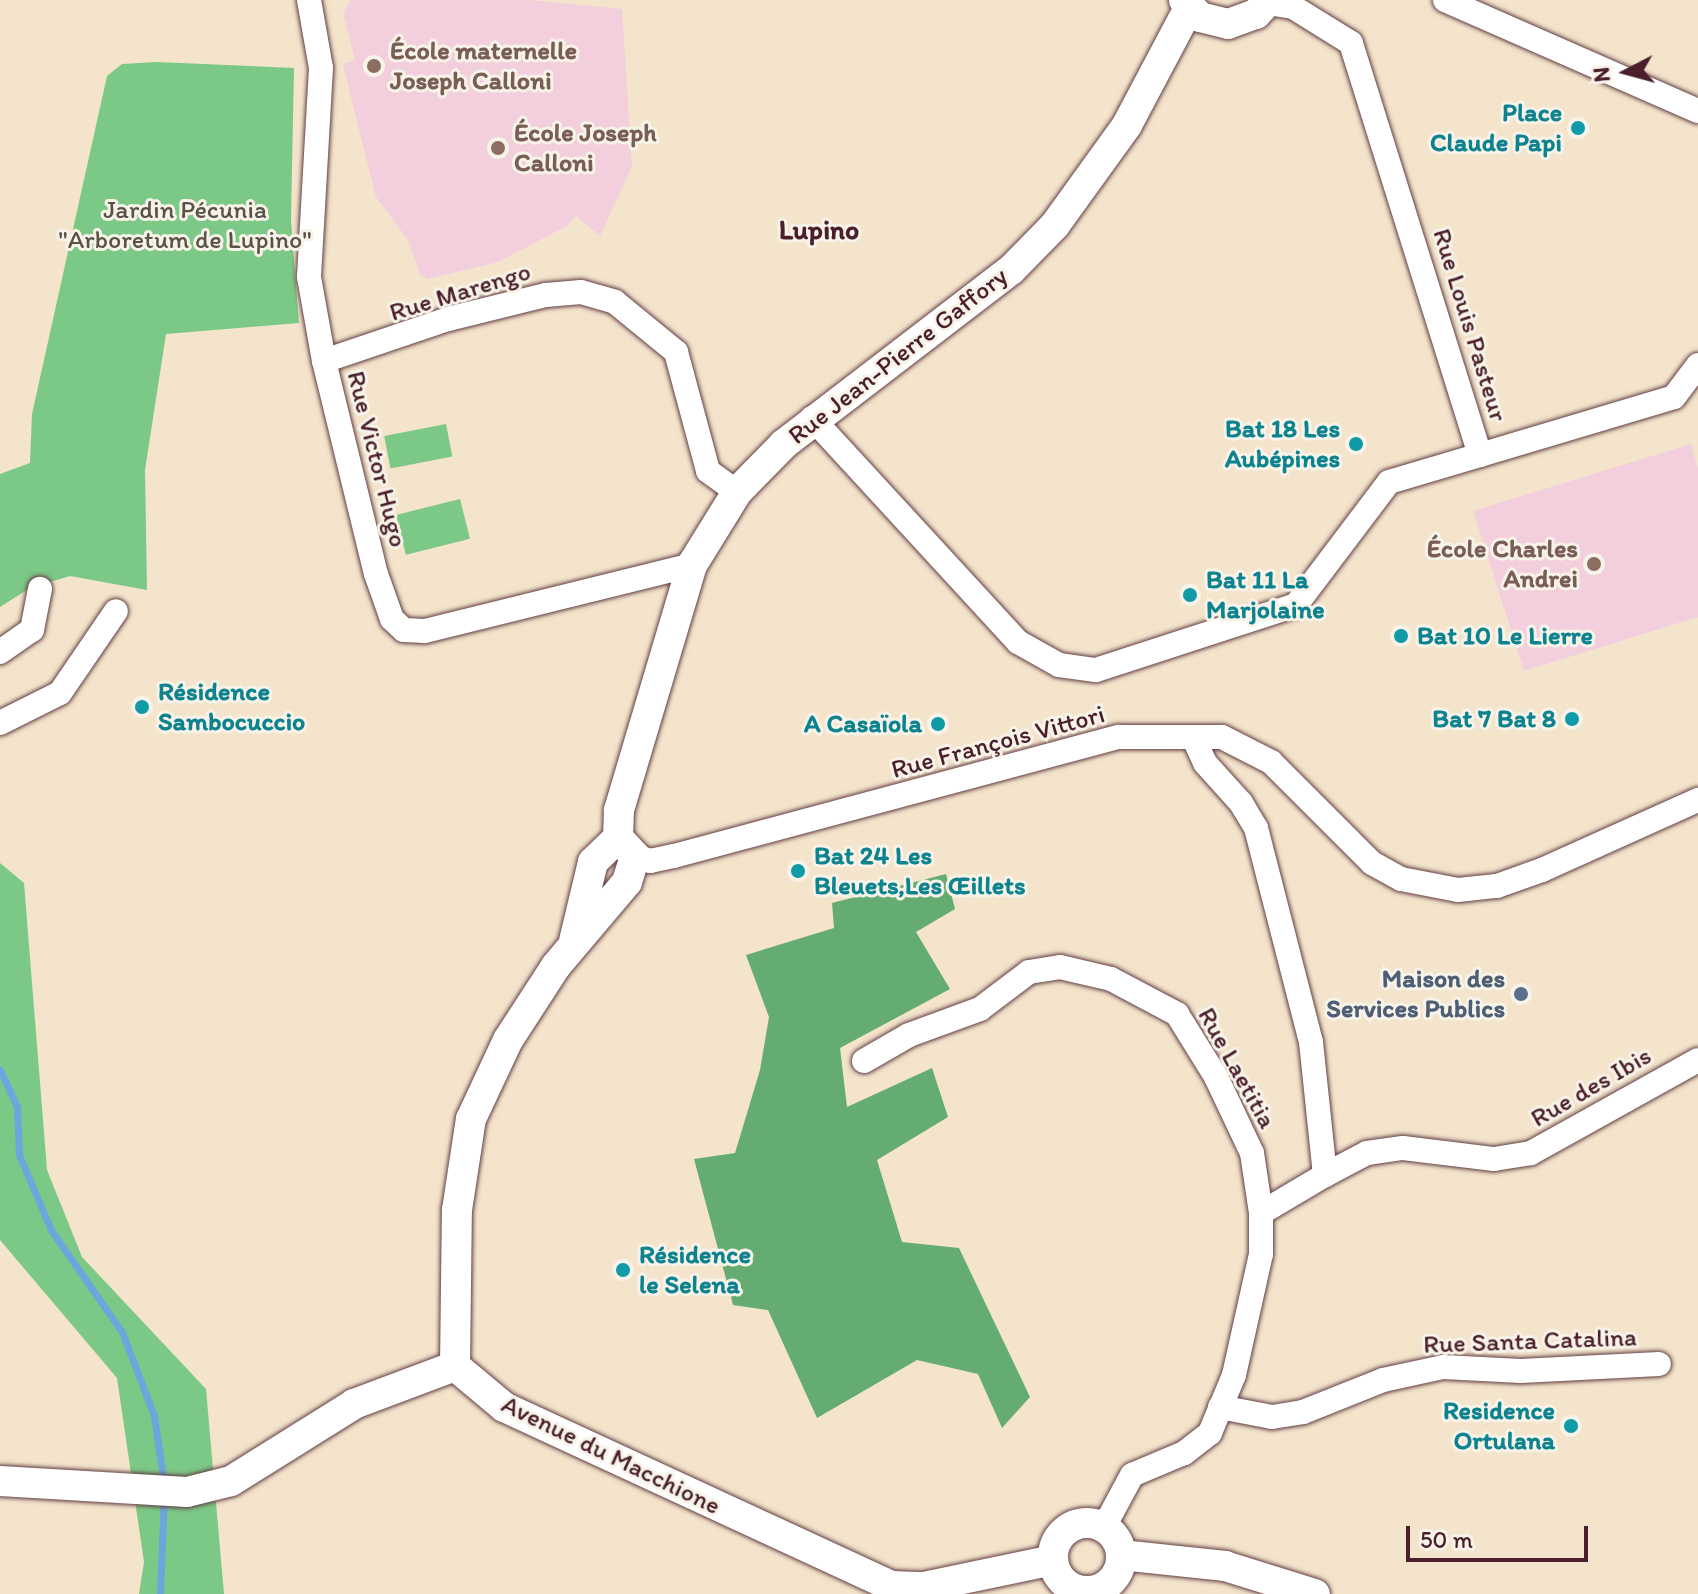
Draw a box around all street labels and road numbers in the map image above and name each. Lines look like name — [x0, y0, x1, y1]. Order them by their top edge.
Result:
street label: Rue Louis Pasteur — [1426, 225, 1514, 425]
street label: Rue Marengo — [386, 256, 534, 328]
street label: Rue Jean-Pierre Gaffory — [782, 261, 1014, 451]
street label: Rue Victor Hugo — [340, 368, 414, 550]
street label: Rue François Vittori — [888, 699, 1108, 785]
street label: Rue Laetitia — [1191, 1002, 1283, 1134]
street label: Rue des Ibis — [1525, 1040, 1657, 1134]
street label: Rue Santa Catalina — [1422, 1322, 1638, 1360]
street label: Avenue du Macchione — [496, 1388, 726, 1522]

